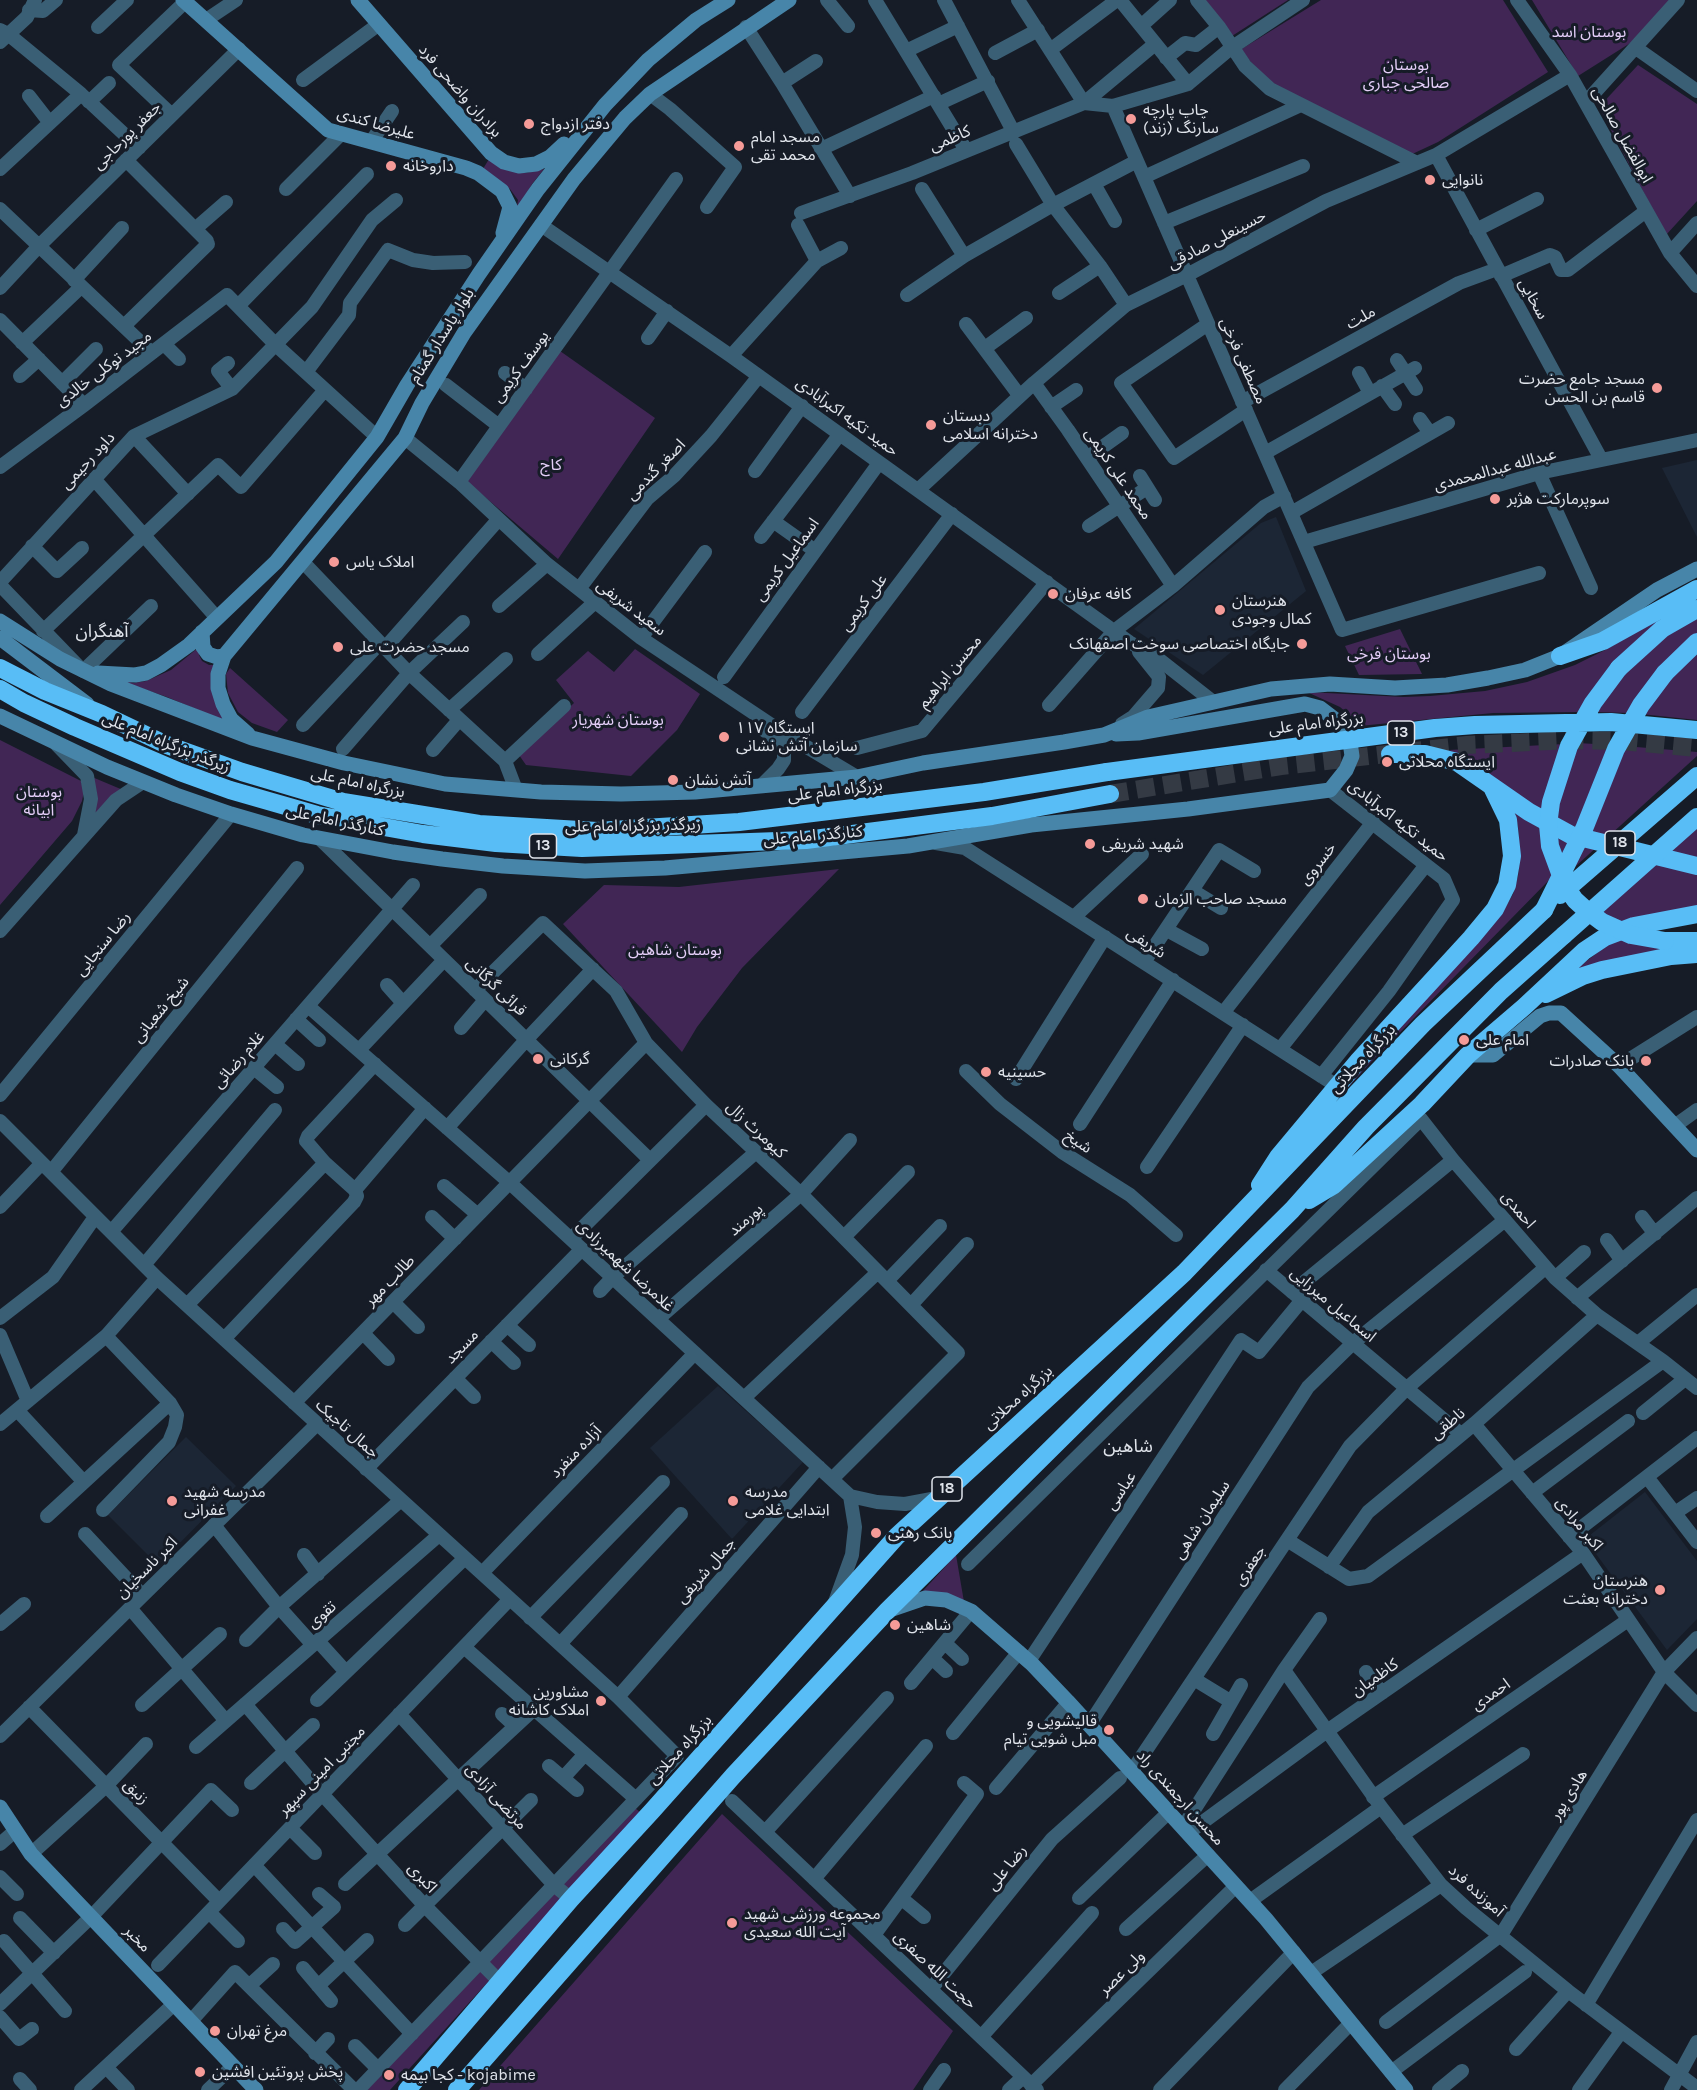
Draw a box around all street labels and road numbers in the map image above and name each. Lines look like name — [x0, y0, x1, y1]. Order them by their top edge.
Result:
street label: برادران واضحی فرد — [414, 40, 506, 142]
street label: ابوالفضل صالحی — [1588, 83, 1656, 187]
street label: جعفر پورحاجی — [89, 98, 165, 174]
street label: علیرضا کندی — [335, 104, 417, 144]
street label: کاظمی — [926, 122, 974, 156]
street label: حسینعلی صادقی — [1164, 206, 1270, 274]
street label: سخایی — [1514, 275, 1552, 323]
street label: بلوار پاسدار گمنام — [405, 285, 479, 387]
street label: ملت — [1343, 302, 1379, 334]
street label: مصطفی فرخی — [1215, 315, 1271, 407]
street label: مجید توکلی خالدی — [52, 327, 156, 411]
street label: یوسف کریمی — [488, 327, 554, 407]
street label: حمید تکیه اکبرآبادی — [792, 373, 902, 461]
street label: محمد علی کریمی — [1080, 424, 1156, 524]
street label: داود رحیمی — [57, 428, 119, 494]
street label: اصغر گندمی — [622, 435, 690, 505]
street label: عبدالله عبدالمحمدی — [1432, 444, 1558, 496]
street label: اسماعیل کریمی — [750, 515, 824, 605]
street label: علی کریمی — [836, 571, 892, 635]
street label: سعید شریفی — [592, 576, 670, 640]
street label: محسن ابراهیم — [914, 631, 986, 713]
street label: زیرگذر بزرگراه امام علی — [99, 709, 233, 777]
street label: بزرگراه امام علی — [1267, 709, 1365, 739]
road number: 13 — [1388, 721, 1414, 745]
street label: بزرگراه امام علی — [309, 764, 407, 802]
street label: بزرگراه امام علی — [786, 776, 884, 806]
street label: حمید تکیه اکبرآبادی — [1344, 776, 1452, 866]
street label: کنارگذر امام علی — [284, 801, 386, 841]
street label: زیرگذر بزرگراه امام علی — [565, 815, 701, 837]
street label: کنارگذر امام علی — [762, 822, 864, 850]
road number: 18 — [1605, 831, 1635, 855]
road number: 13 — [530, 834, 556, 858]
street label: خسروی — [1295, 839, 1341, 889]
street label: رضا سنجایی — [71, 908, 135, 980]
street label: شریفی — [1123, 923, 1169, 963]
street label: قرائی گرگانی — [462, 954, 530, 1020]
street label: شیخ شعبانی — [128, 973, 194, 1047]
street label: بزرگراه محلاتی — [1326, 1021, 1400, 1097]
street label: غلام رضائی — [209, 1027, 269, 1093]
street label: کیومرث زال — [722, 1097, 790, 1163]
street label: شیخ — [1061, 1126, 1095, 1158]
street label: احمدی — [1497, 1187, 1539, 1233]
street label: پورمند — [725, 1200, 767, 1240]
street label: غلامرضا شهمیرزادی — [572, 1216, 678, 1316]
street label: طالب مهر — [361, 1251, 419, 1311]
street label: اسماعیل میرزایی — [1286, 1263, 1380, 1347]
street label: مسجد — [441, 1326, 483, 1368]
street label: بزرگراه محلاتی — [979, 1362, 1057, 1434]
street label: جمال تاجیک — [311, 1396, 383, 1462]
street label: ناطقی — [1427, 1404, 1469, 1444]
street label: آزاده منفرد — [546, 1422, 606, 1482]
street label: عباسی — [1101, 1468, 1141, 1514]
road number: 18 — [932, 1477, 962, 1501]
street label: سلیمان شاهی — [1169, 1477, 1235, 1563]
street label: اکبر مرادی — [1551, 1493, 1607, 1555]
street label: اکبر ناسخیان — [112, 1533, 182, 1603]
street label: جمال شریفی — [672, 1534, 740, 1608]
street label: جعفری — [1230, 1542, 1270, 1590]
street label: تقوی — [303, 1597, 341, 1633]
street label: کاظمیان — [1348, 1655, 1402, 1701]
street label: احمدی — [1468, 1675, 1514, 1715]
street label: بزرگراه محلاتی — [644, 1711, 716, 1789]
street label: مجتبی امینی سپهر — [274, 1722, 370, 1820]
street label: محسن ارجمندی راد — [1132, 1746, 1228, 1850]
street label: مرتضی آزادی — [461, 1760, 531, 1834]
street label: هادی پور — [1546, 1766, 1592, 1824]
street label: زنبق — [119, 1775, 153, 1809]
street label: رضا علی — [983, 1841, 1031, 1895]
street label: اکبری — [403, 1859, 441, 1897]
street label: آموزنده فرد — [1444, 1861, 1508, 1921]
street label: مخبر — [120, 1921, 154, 1957]
street label: حجت الله صفری — [890, 1927, 980, 2013]
street label: ولی عصر — [1095, 1946, 1149, 2000]

